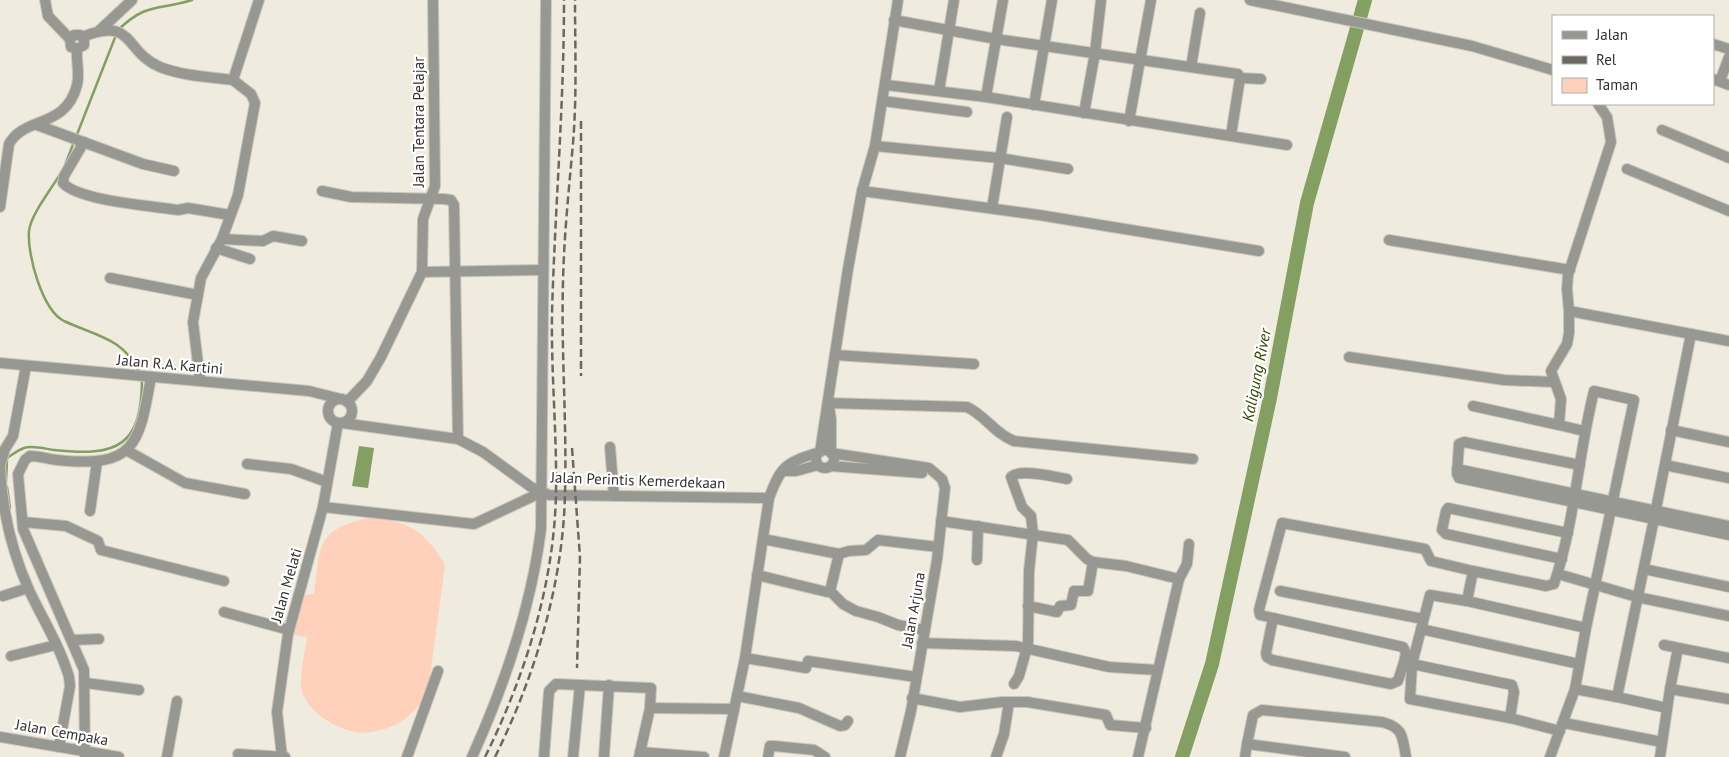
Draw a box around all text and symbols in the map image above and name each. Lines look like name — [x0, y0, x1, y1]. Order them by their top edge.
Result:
legend — [1552, 15, 1714, 105]
text: Jalan — [1595, 25, 1628, 44]
text: Rel — [1596, 50, 1617, 69]
street label: Jalan Tentara Pelajar — [409, 57, 428, 188]
text: Taman — [1596, 75, 1638, 94]
water label: Kaligung River — [1237, 325, 1275, 423]
street label: Jalan R.A. Kartini — [115, 350, 224, 378]
street label: Jalan Perintis Kemerdekaan — [549, 467, 726, 493]
street label: Jalan Melati — [266, 546, 306, 625]
street label: Jalan Arjuna — [897, 570, 929, 651]
street label: Jalan Cempaka — [13, 714, 110, 750]

